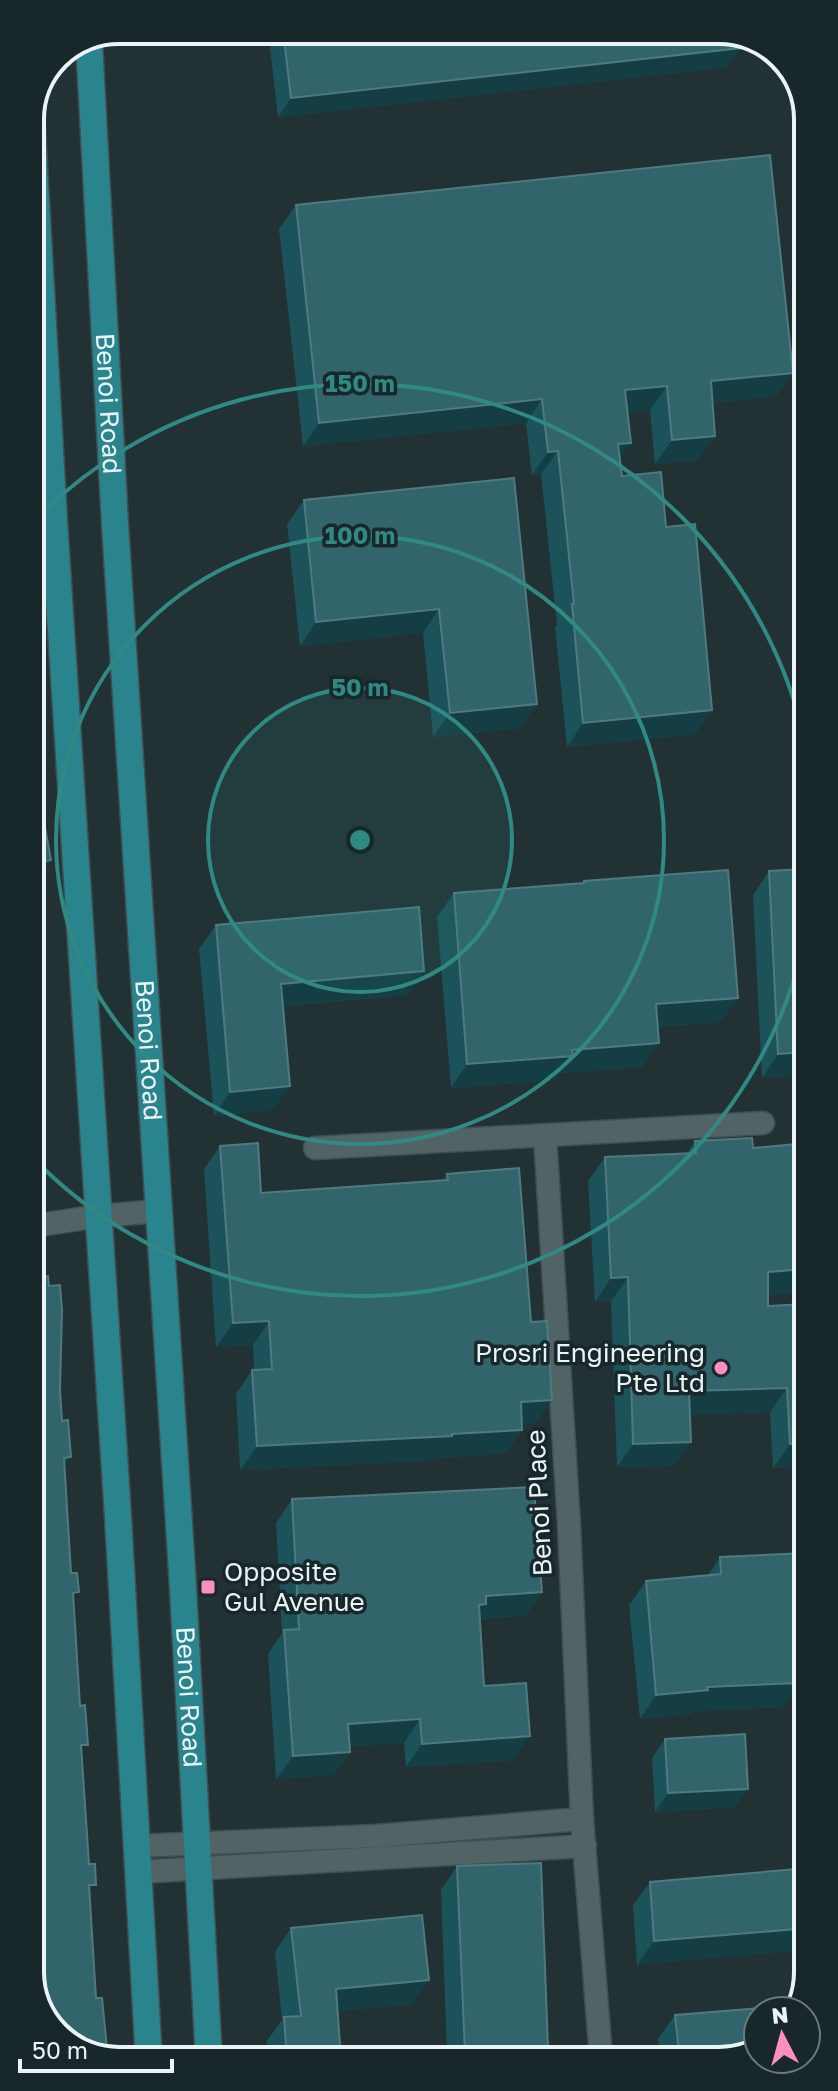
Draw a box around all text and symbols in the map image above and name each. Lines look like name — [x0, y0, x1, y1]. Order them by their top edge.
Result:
street label: Benoi Road — [90, 332, 128, 475]
text: 150 m — [325, 368, 395, 397]
text: 100 m — [325, 520, 395, 549]
text: 50 m — [331, 672, 389, 701]
centre of rings — [346, 826, 374, 854]
street label: Benoi Road — [129, 979, 169, 1122]
place label: Prosri Engineering Pte Ltd — [475, 1337, 705, 1398]
marker: Prosri Engineering Pte Ltd — [712, 1359, 730, 1377]
street label: Benoi Place — [519, 1429, 558, 1577]
place label: Opposite Gul Avenue — [224, 1556, 365, 1617]
marker: Opposite Gul Avenue — [199, 1578, 217, 1596]
street label: Benoi Road — [170, 1626, 209, 1768]
north arrow — [742, 1995, 822, 2075]
text: N — [770, 2000, 790, 2029]
scale bar — [20, 2023, 172, 2073]
text: 50 m — [32, 2035, 88, 2064]

